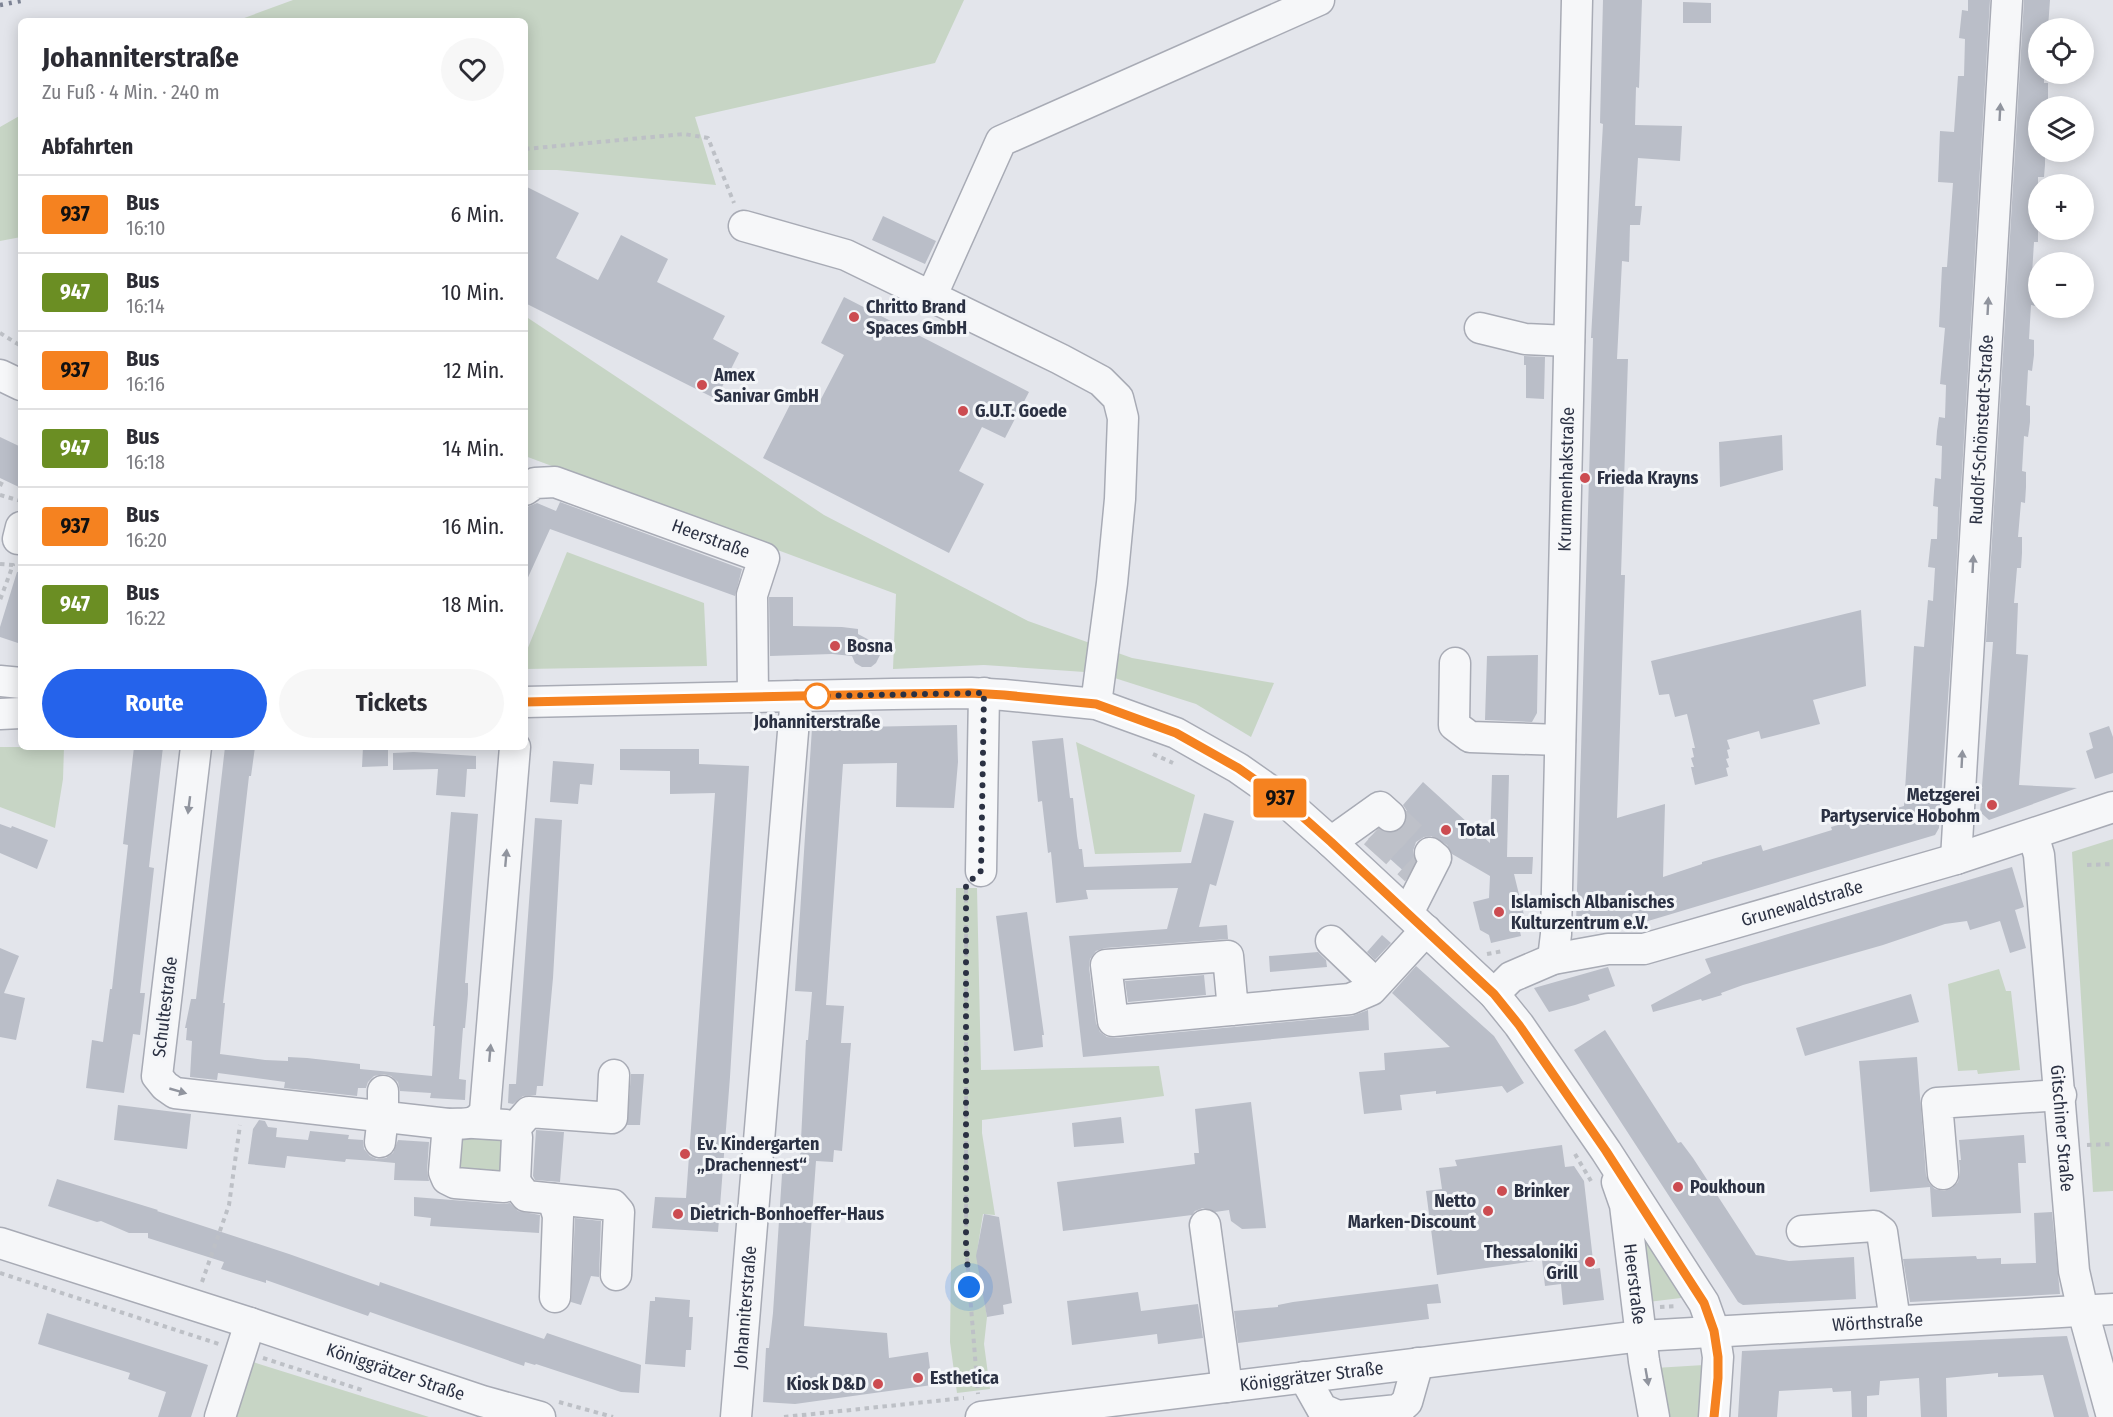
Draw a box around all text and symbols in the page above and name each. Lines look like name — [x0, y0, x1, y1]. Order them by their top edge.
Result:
map controls — [2028, 18, 2094, 318]
button: locate — [2028, 18, 2094, 84]
button: heart — [441, 38, 504, 101]
text: Johanniterstraße — [42, 41, 239, 74]
text: Zu Fuß · 4 Min. · 240 m — [42, 80, 220, 104]
button: layers — [2028, 96, 2094, 162]
one-way arrow — [1995, 102, 2005, 121]
text: Abfahrten — [42, 133, 133, 160]
button: + — [2028, 174, 2094, 240]
text: Bus — [126, 189, 159, 216]
text: 937 — [60, 201, 90, 227]
text: 6 Min. — [450, 201, 504, 228]
text: 16:10 — [126, 216, 165, 240]
button: − — [2028, 252, 2094, 318]
text: Bus — [126, 267, 159, 294]
text: 947 — [60, 279, 90, 305]
text: 10 Min. — [441, 279, 504, 306]
text: 16:14 — [126, 294, 165, 318]
place label: Chritto Brand Spaces GmbH — [866, 296, 967, 339]
one-way arrow — [1984, 297, 1993, 316]
marker: Chritto Brand Spaces GmbH — [847, 310, 861, 324]
street label: Rudolf-Schönstedt-Straße — [1965, 334, 1998, 525]
text: Bus — [126, 345, 159, 372]
text: 937 — [60, 357, 90, 383]
text: 12 Min. — [443, 357, 504, 384]
place label: Amex Sanivar GmbH — [713, 364, 819, 407]
text: 16:16 — [126, 372, 165, 396]
marker: Amex Sanivar GmbH — [695, 378, 709, 392]
place label: G.U.T. Goede — [975, 400, 1067, 422]
marker: G.U.T. Goede — [956, 404, 970, 418]
street label: Krummenhakstraße — [1554, 407, 1579, 552]
text: Bus — [126, 423, 159, 450]
text: 947 — [60, 435, 90, 461]
text: 14 Min. — [442, 435, 504, 462]
text: 16:18 — [126, 450, 165, 474]
place label: Frieda Krayns — [1597, 467, 1698, 489]
marker: Frieda Krayns — [1578, 471, 1592, 485]
text: Bus — [126, 501, 159, 528]
text: 937 — [60, 513, 90, 539]
text: 16 Min. — [442, 513, 504, 540]
street label: Heerstraße — [669, 514, 753, 563]
text: 16:20 — [126, 528, 167, 552]
one-way arrow — [1969, 554, 1978, 573]
text: Bus — [126, 579, 159, 606]
text: 947 — [60, 591, 90, 617]
text: 18 Min. — [442, 591, 504, 618]
text: 16:22 — [126, 606, 166, 630]
place label: Bosna — [847, 635, 893, 657]
marker: Bosna — [828, 639, 842, 653]
button: Route — [42, 669, 267, 738]
button: Tickets — [279, 669, 504, 738]
marker: Johanniterstraße — [804, 683, 830, 709]
place label: Johanniterstraße — [753, 711, 880, 733]
one-way arrow — [1957, 749, 1966, 768]
line badge: 937 — [1246, 778, 1314, 818]
place label: Metzgerei Partyservice Hobohm — [1821, 784, 1980, 827]
text: 937 — [1265, 785, 1295, 811]
one-way arrow — [185, 796, 194, 815]
marker: Metzgerei Partyservice Hobohm — [1985, 798, 1999, 812]
place label: Total — [1458, 819, 1495, 841]
marker: Total — [1439, 823, 1453, 837]
one-way arrow — [501, 849, 511, 868]
street label: Grunewaldstraße — [1738, 875, 1865, 931]
place label: Islamisch Albanisches Kulturzentrum e.V. — [1511, 891, 1674, 934]
marker: Islamisch Albanisches Kulturzentrum e.V. — [1492, 905, 1506, 919]
street label: Schultestraße — [148, 955, 182, 1059]
one-way arrow — [485, 1043, 495, 1062]
street label: Gitschiner Straße — [2046, 1064, 2078, 1193]
one-way arrow — [169, 1087, 187, 1096]
place label: Ev. Kindergarten „Drachennest“ — [697, 1133, 819, 1176]
marker: Ev. Kindergarten „Drachennest“ — [678, 1147, 692, 1161]
place label: Poukhoun — [1690, 1176, 1765, 1198]
place label: Brinker — [1514, 1180, 1570, 1202]
marker: Poukhoun — [1671, 1180, 1685, 1194]
marker: Brinker — [1495, 1184, 1509, 1198]
place label: Netto Marken-Discount — [1348, 1190, 1477, 1233]
place label: Dietrich-Bonhoeffer-Haus — [690, 1203, 884, 1225]
marker: Netto Marken-Discount — [1481, 1204, 1495, 1218]
marker: Dietrich-Bonhoeffer-Haus — [671, 1207, 685, 1221]
place label: Thessaloniki Grill — [1484, 1241, 1578, 1284]
street label: Heerstraße — [1619, 1242, 1650, 1326]
street label: Johanniterstraße — [729, 1245, 761, 1370]
marker: Thessaloniki Grill — [1583, 1255, 1597, 1269]
your location — [954, 1272, 984, 1302]
street label: Wörthstraße — [1832, 1309, 1924, 1336]
street label: Königgrätzer Straße — [323, 1338, 468, 1405]
street label: Königgrätzer Straße — [1238, 1357, 1385, 1396]
place label: Esthetica — [930, 1367, 999, 1389]
one-way arrow — [1642, 1367, 1651, 1386]
marker: Esthetica — [911, 1371, 925, 1385]
place label: Kiosk D&D — [787, 1373, 866, 1395]
marker: Kiosk D&D — [871, 1377, 885, 1391]

